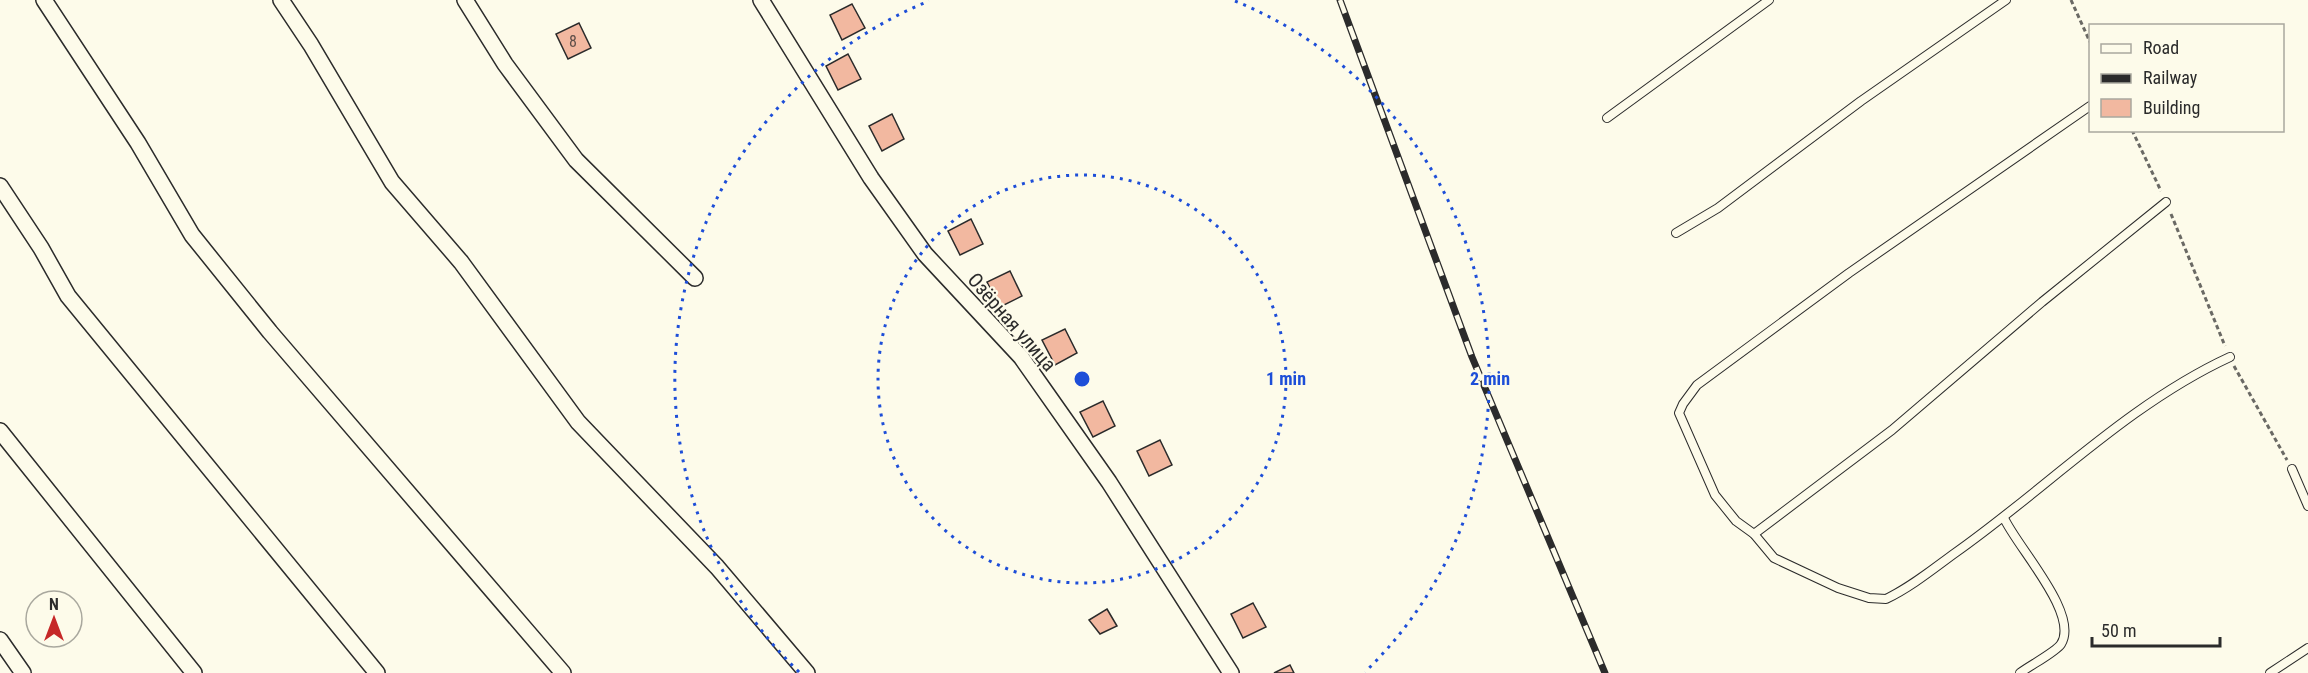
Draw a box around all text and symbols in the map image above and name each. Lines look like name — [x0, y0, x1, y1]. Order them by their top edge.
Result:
legend — [2089, 24, 2284, 132]
house number: 8 — [569, 32, 577, 51]
text: Road — [2143, 37, 2179, 58]
text: Railway — [2143, 67, 2198, 88]
text: Building — [2143, 97, 2200, 118]
street label: Озёрная улица — [963, 268, 1061, 376]
text: 1 min — [1266, 368, 1306, 389]
text: 2 min — [1470, 368, 1510, 389]
centre of rings — [1072, 369, 1092, 389]
north arrow — [24, 589, 84, 649]
text: N — [49, 595, 59, 614]
scale bar — [2092, 610, 2220, 648]
text: 50 m — [2101, 620, 2136, 641]

